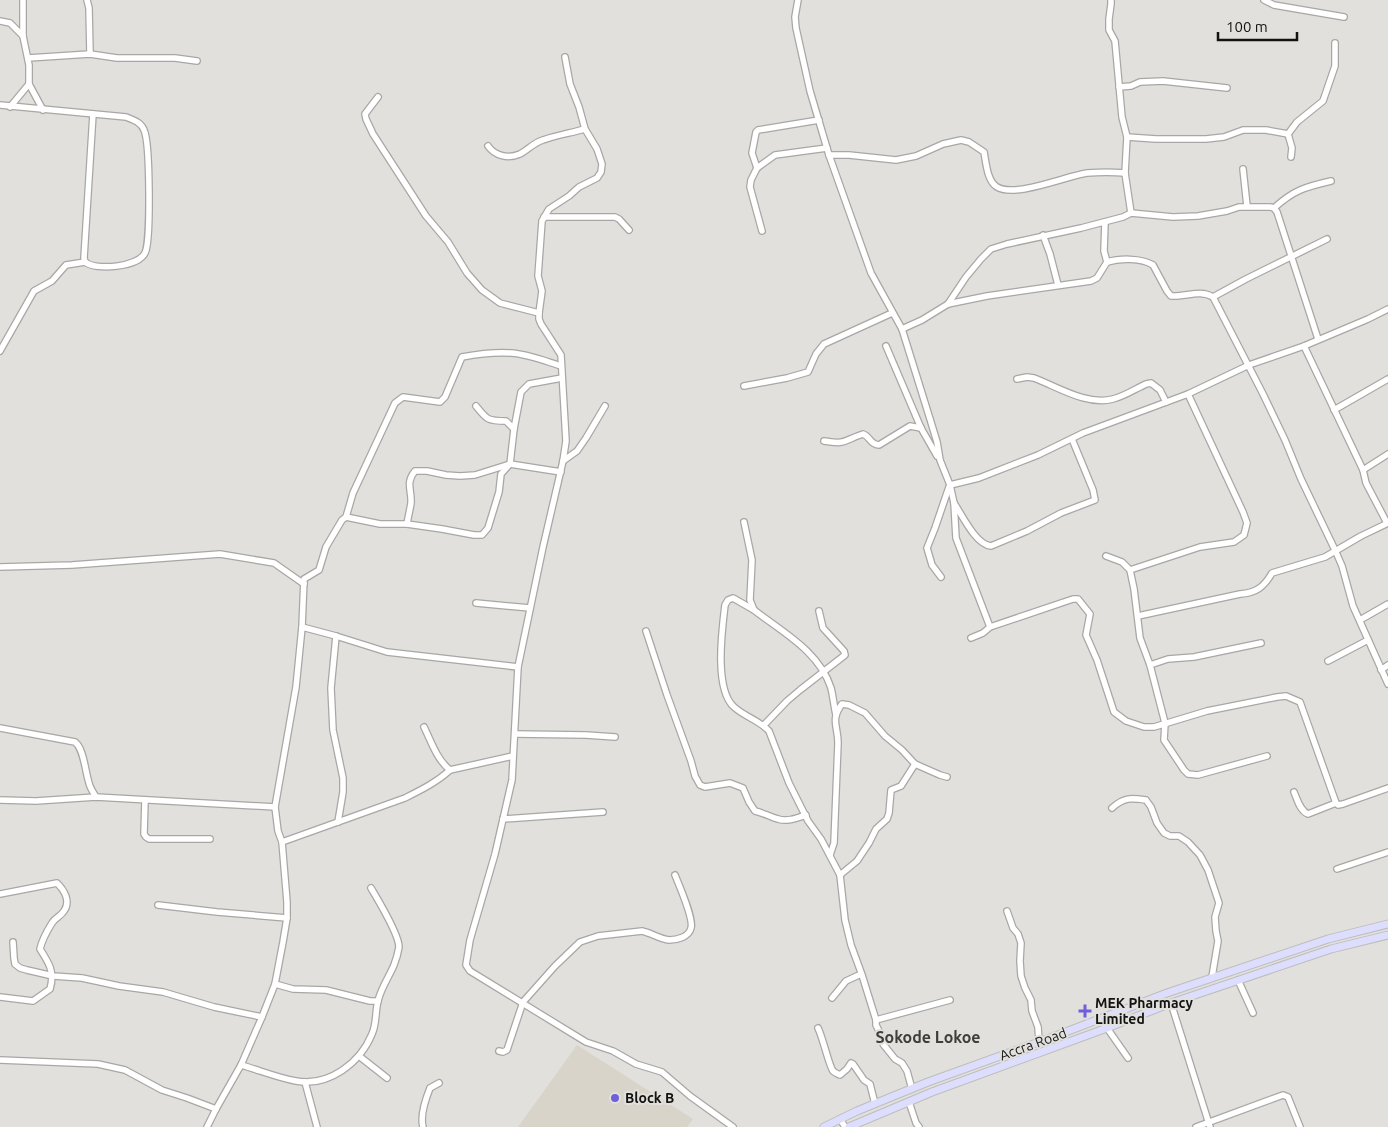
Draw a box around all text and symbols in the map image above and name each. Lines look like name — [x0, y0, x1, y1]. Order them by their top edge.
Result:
scale bar — [1218, 10, 1297, 42]
text: 100 m — [1226, 18, 1268, 35]
place label: MEK Pharmacy Limited — [1095, 995, 1193, 1027]
marker: MEK Pharmacy Limited — [1079, 1005, 1091, 1017]
street label: Accra Road — [997, 1025, 1069, 1063]
district label: Sokode Lokoe — [875, 1028, 981, 1046]
place label: Block B — [625, 1090, 674, 1106]
marker: Block B — [609, 1092, 621, 1104]

